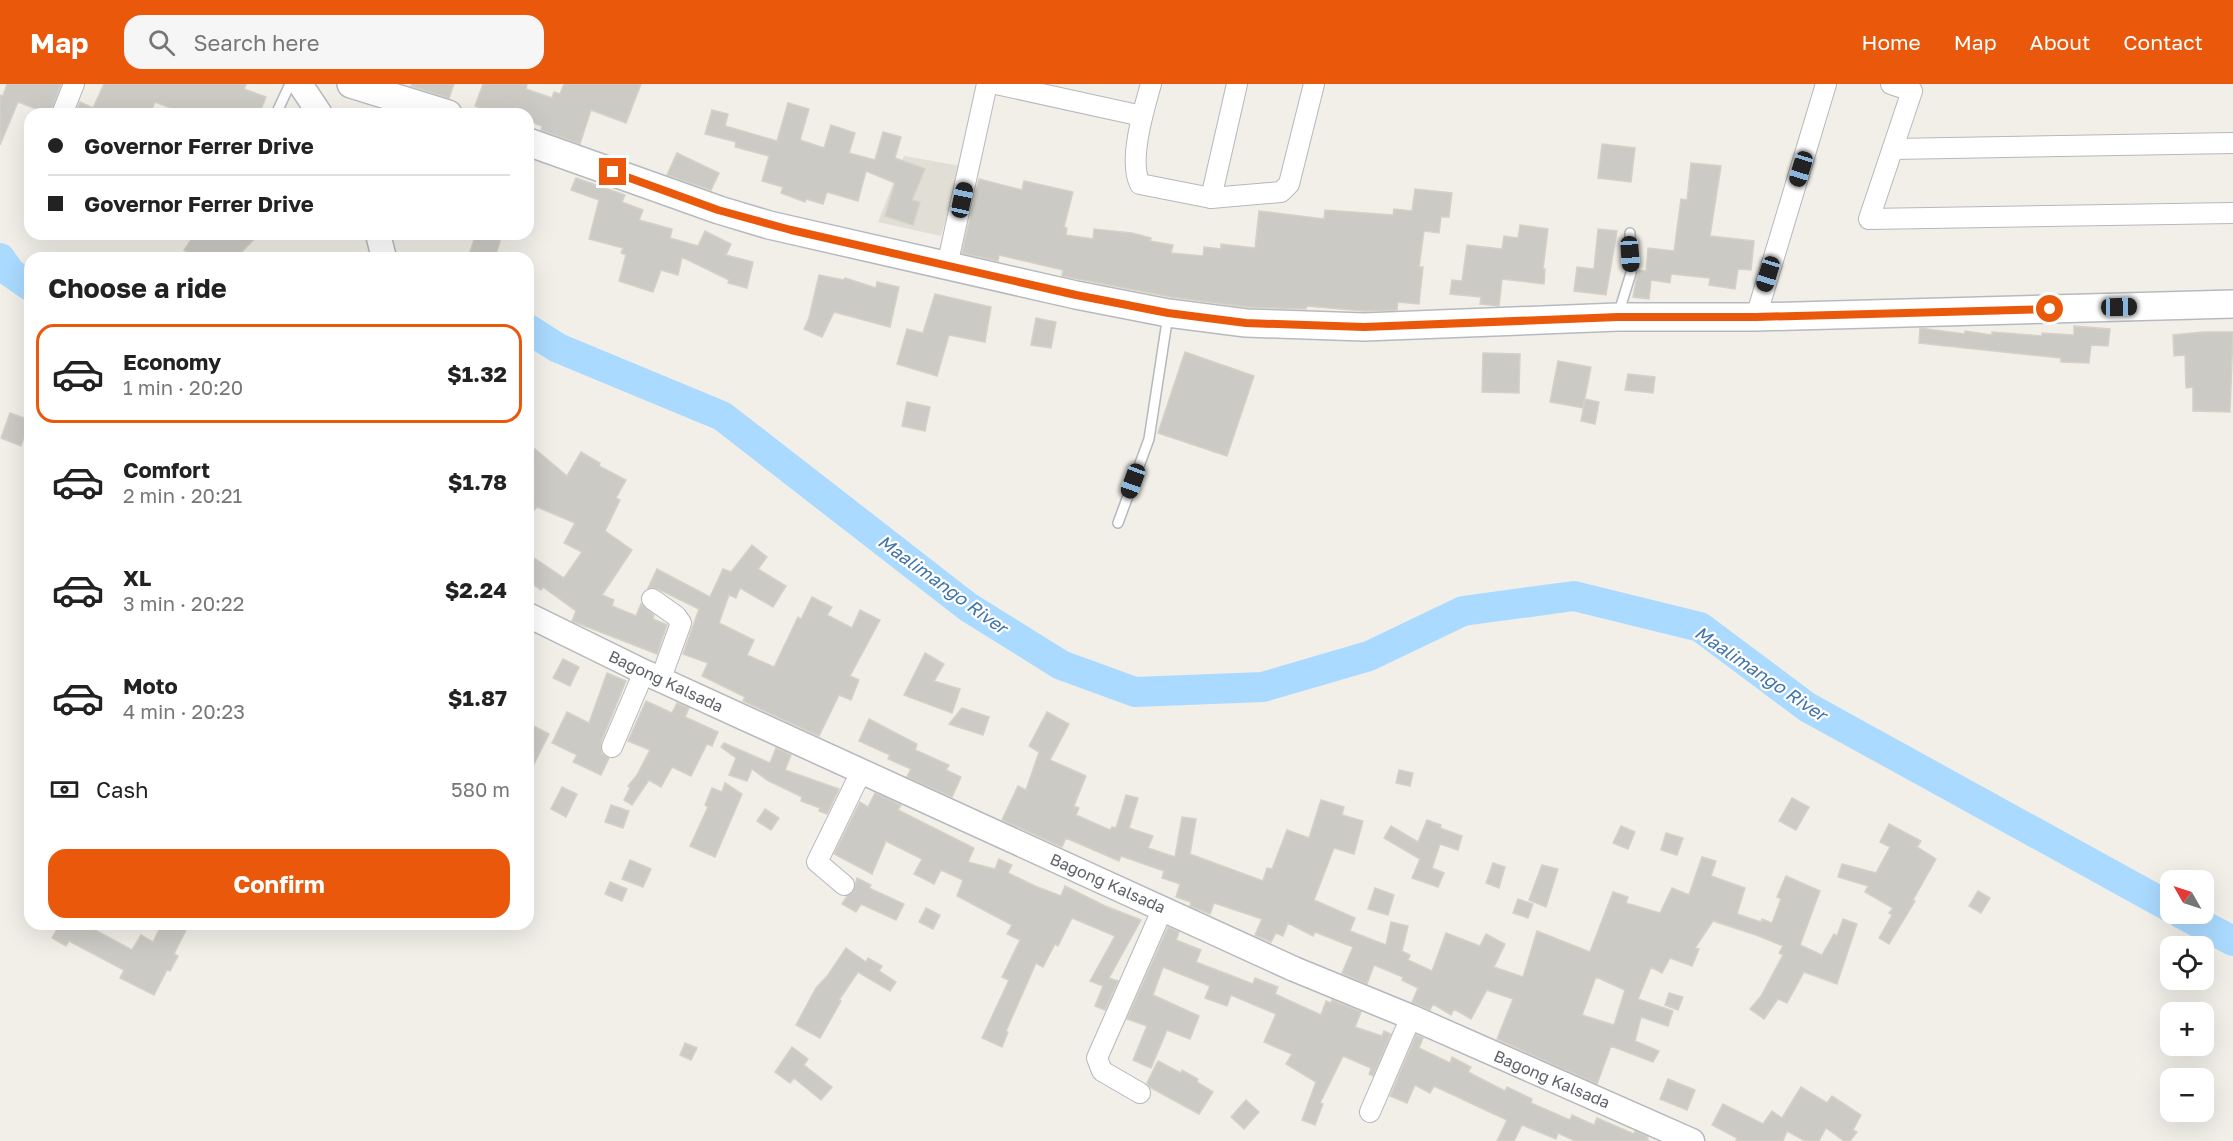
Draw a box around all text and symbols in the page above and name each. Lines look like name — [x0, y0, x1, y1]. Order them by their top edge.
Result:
search box — [124, 15, 544, 69]
text: Map — [30, 26, 88, 59]
icon: search — [145, 26, 178, 59]
text: Search here — [193, 29, 319, 56]
text: Home — [1861, 29, 1921, 55]
text: Map — [1954, 29, 1997, 55]
text: About — [2030, 29, 2090, 55]
text: Contact — [2123, 29, 2203, 55]
text: Governor Ferrer Drive — [84, 132, 314, 159]
car — [1787, 149, 1815, 189]
route end — [599, 158, 626, 185]
car — [949, 181, 975, 219]
text: Governor Ferrer Drive — [84, 190, 314, 217]
car — [1620, 235, 1640, 273]
car — [1754, 254, 1782, 294]
text: Choose a ride — [48, 272, 227, 304]
route start — [2036, 295, 2063, 322]
car — [2101, 298, 2137, 316]
icon: car — [51, 347, 105, 401]
text: Economy — [123, 348, 221, 375]
text: $1.32 — [447, 360, 507, 387]
text: 1 min · 20:20 — [123, 375, 243, 399]
icon: car — [51, 455, 105, 509]
text: Comfort — [123, 456, 210, 483]
car — [1118, 461, 1148, 501]
text: $1.78 — [448, 468, 507, 495]
text: 2 min · 20:21 — [123, 483, 242, 507]
water label: Maalimango River — [874, 530, 1014, 640]
icon: car — [51, 563, 105, 617]
text: XL — [123, 564, 151, 591]
text: $2.24 — [445, 576, 507, 603]
text: 3 min · 20:22 — [123, 591, 244, 615]
water label: Maalimango River — [1691, 621, 1834, 727]
street label: Bagong Kalsada — [605, 646, 727, 716]
icon: car — [51, 671, 105, 725]
text: Moto — [123, 672, 178, 699]
text: $1.87 — [448, 684, 507, 711]
text: 4 min · 20:23 — [123, 699, 245, 723]
icon: cash — [48, 773, 81, 806]
text: Cash — [96, 776, 149, 803]
text: 580 m — [451, 777, 510, 801]
button: Confirm — [48, 849, 510, 918]
street label: Bagong Kalsada — [1047, 849, 1169, 917]
north arrow — [2160, 870, 2214, 924]
map controls — [2160, 870, 2214, 1122]
button: locate — [2160, 936, 2214, 990]
button: + — [2160, 1002, 2214, 1056]
street label: Bagong Kalsada — [1491, 1046, 1613, 1112]
button: − — [2160, 1068, 2214, 1122]

